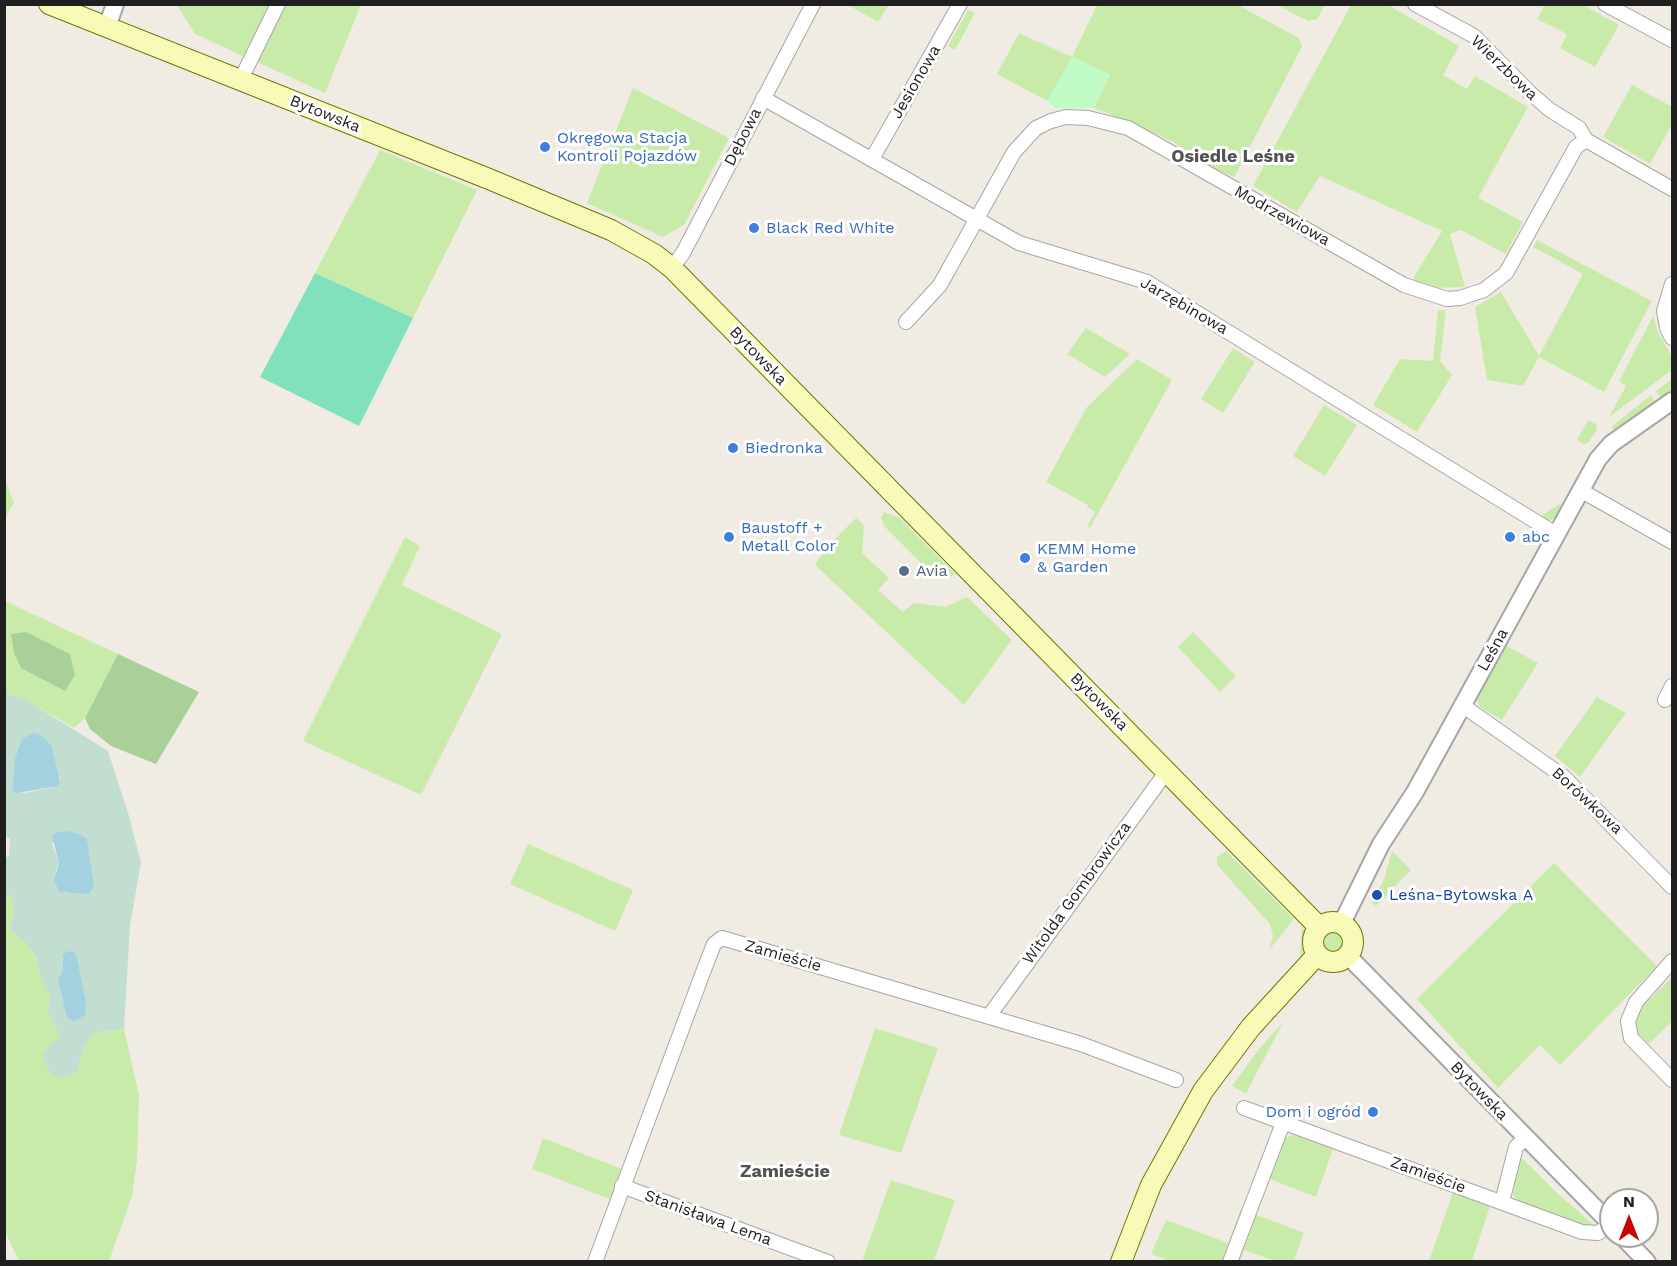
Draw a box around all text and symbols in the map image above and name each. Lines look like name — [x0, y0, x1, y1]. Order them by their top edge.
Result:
street label: Wierzbowa — [1467, 31, 1541, 105]
street label: Jesionowa — [887, 42, 945, 122]
street label: Bytowska — [287, 91, 363, 137]
street label: Dębowa — [720, 105, 766, 169]
place label: Okręgowa Stacja Kontroli Pojazdów — [557, 128, 697, 166]
marker: Okręgowa Stacja Kontroli Pojazdów — [538, 140, 552, 154]
district label: Osiedle Leśne — [1171, 146, 1295, 168]
street label: Modrzewiowa — [1231, 182, 1333, 250]
place label: Black Red White — [766, 218, 894, 238]
marker: Black Red White — [747, 221, 761, 235]
street label: Jarzębinowa — [1137, 273, 1231, 339]
street label: Bytowska — [725, 323, 791, 389]
place label: Biedronka — [745, 438, 823, 458]
marker: Biedronka — [726, 441, 740, 455]
place label: Baustoff + Metall Color — [741, 518, 836, 556]
place label: abc — [1522, 527, 1550, 547]
marker: Baustoff + Metall Color — [722, 530, 736, 544]
marker: abc — [1503, 530, 1517, 544]
place label: KEMM Home & Garden — [1037, 539, 1136, 577]
marker: KEMM Home & Garden — [1018, 551, 1032, 565]
place label: Avia — [916, 561, 948, 581]
marker: Avia — [897, 564, 911, 578]
street label: Leśna — [1473, 625, 1513, 675]
street label: Bytowska — [1066, 669, 1132, 735]
street label: Borówkowa — [1548, 763, 1626, 839]
street label: Witolda Gombrowicza — [1019, 818, 1135, 968]
place label: Leśna-Bytowska A — [1389, 885, 1533, 905]
marker: Leśna-Bytowska A — [1370, 888, 1384, 902]
street label: Zamieście — [743, 936, 823, 976]
street label: Bytowska — [1446, 1058, 1512, 1124]
place label: Dom i ogród — [1265, 1102, 1361, 1122]
marker: Dom i ogród — [1366, 1105, 1380, 1119]
street label: Zamieście — [1388, 1153, 1468, 1197]
district label: Zamieście — [740, 1161, 830, 1183]
street label: Stanisława Lema — [642, 1186, 774, 1250]
north arrow — [1599, 1188, 1659, 1248]
text: N — [1623, 1192, 1635, 1211]

